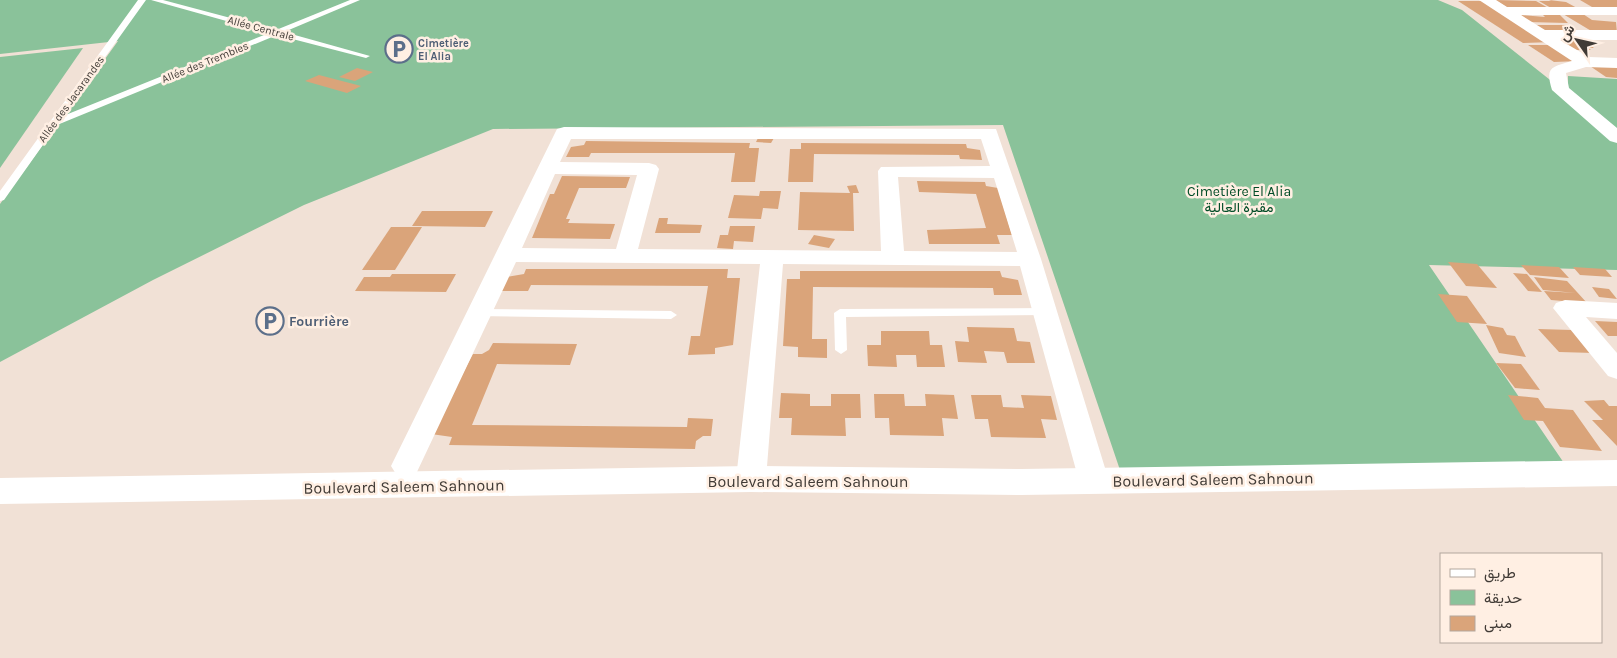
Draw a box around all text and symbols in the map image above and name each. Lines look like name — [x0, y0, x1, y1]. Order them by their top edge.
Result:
street label: Allée Centrale — [226, 13, 296, 44]
north arrow — [1552, 15, 1602, 65]
text: ش — [1555, 21, 1578, 45]
parking icon: Cimetière El Alia — [384, 34, 414, 64]
place label: Cimetière El Alia — [418, 37, 469, 63]
street label: Allée des Trembles — [160, 39, 251, 86]
street label: Allée des Jacarandes — [36, 53, 107, 145]
park label: Cimetière El Alia مقبرة العالية — [1187, 183, 1291, 216]
parking icon: Fourrière — [255, 306, 285, 336]
place label: Fourrière — [289, 313, 349, 330]
street label: Boulevard Saleem Sahnoun — [1112, 468, 1314, 491]
street label: Boulevard Saleem Sahnoun — [707, 472, 909, 491]
street label: Boulevard Saleem Sahnoun — [303, 475, 505, 498]
legend — [1440, 553, 1602, 643]
text: طريق — [1484, 564, 1516, 583]
text: حديقة — [1484, 589, 1522, 607]
text: مبنى — [1484, 614, 1512, 633]

